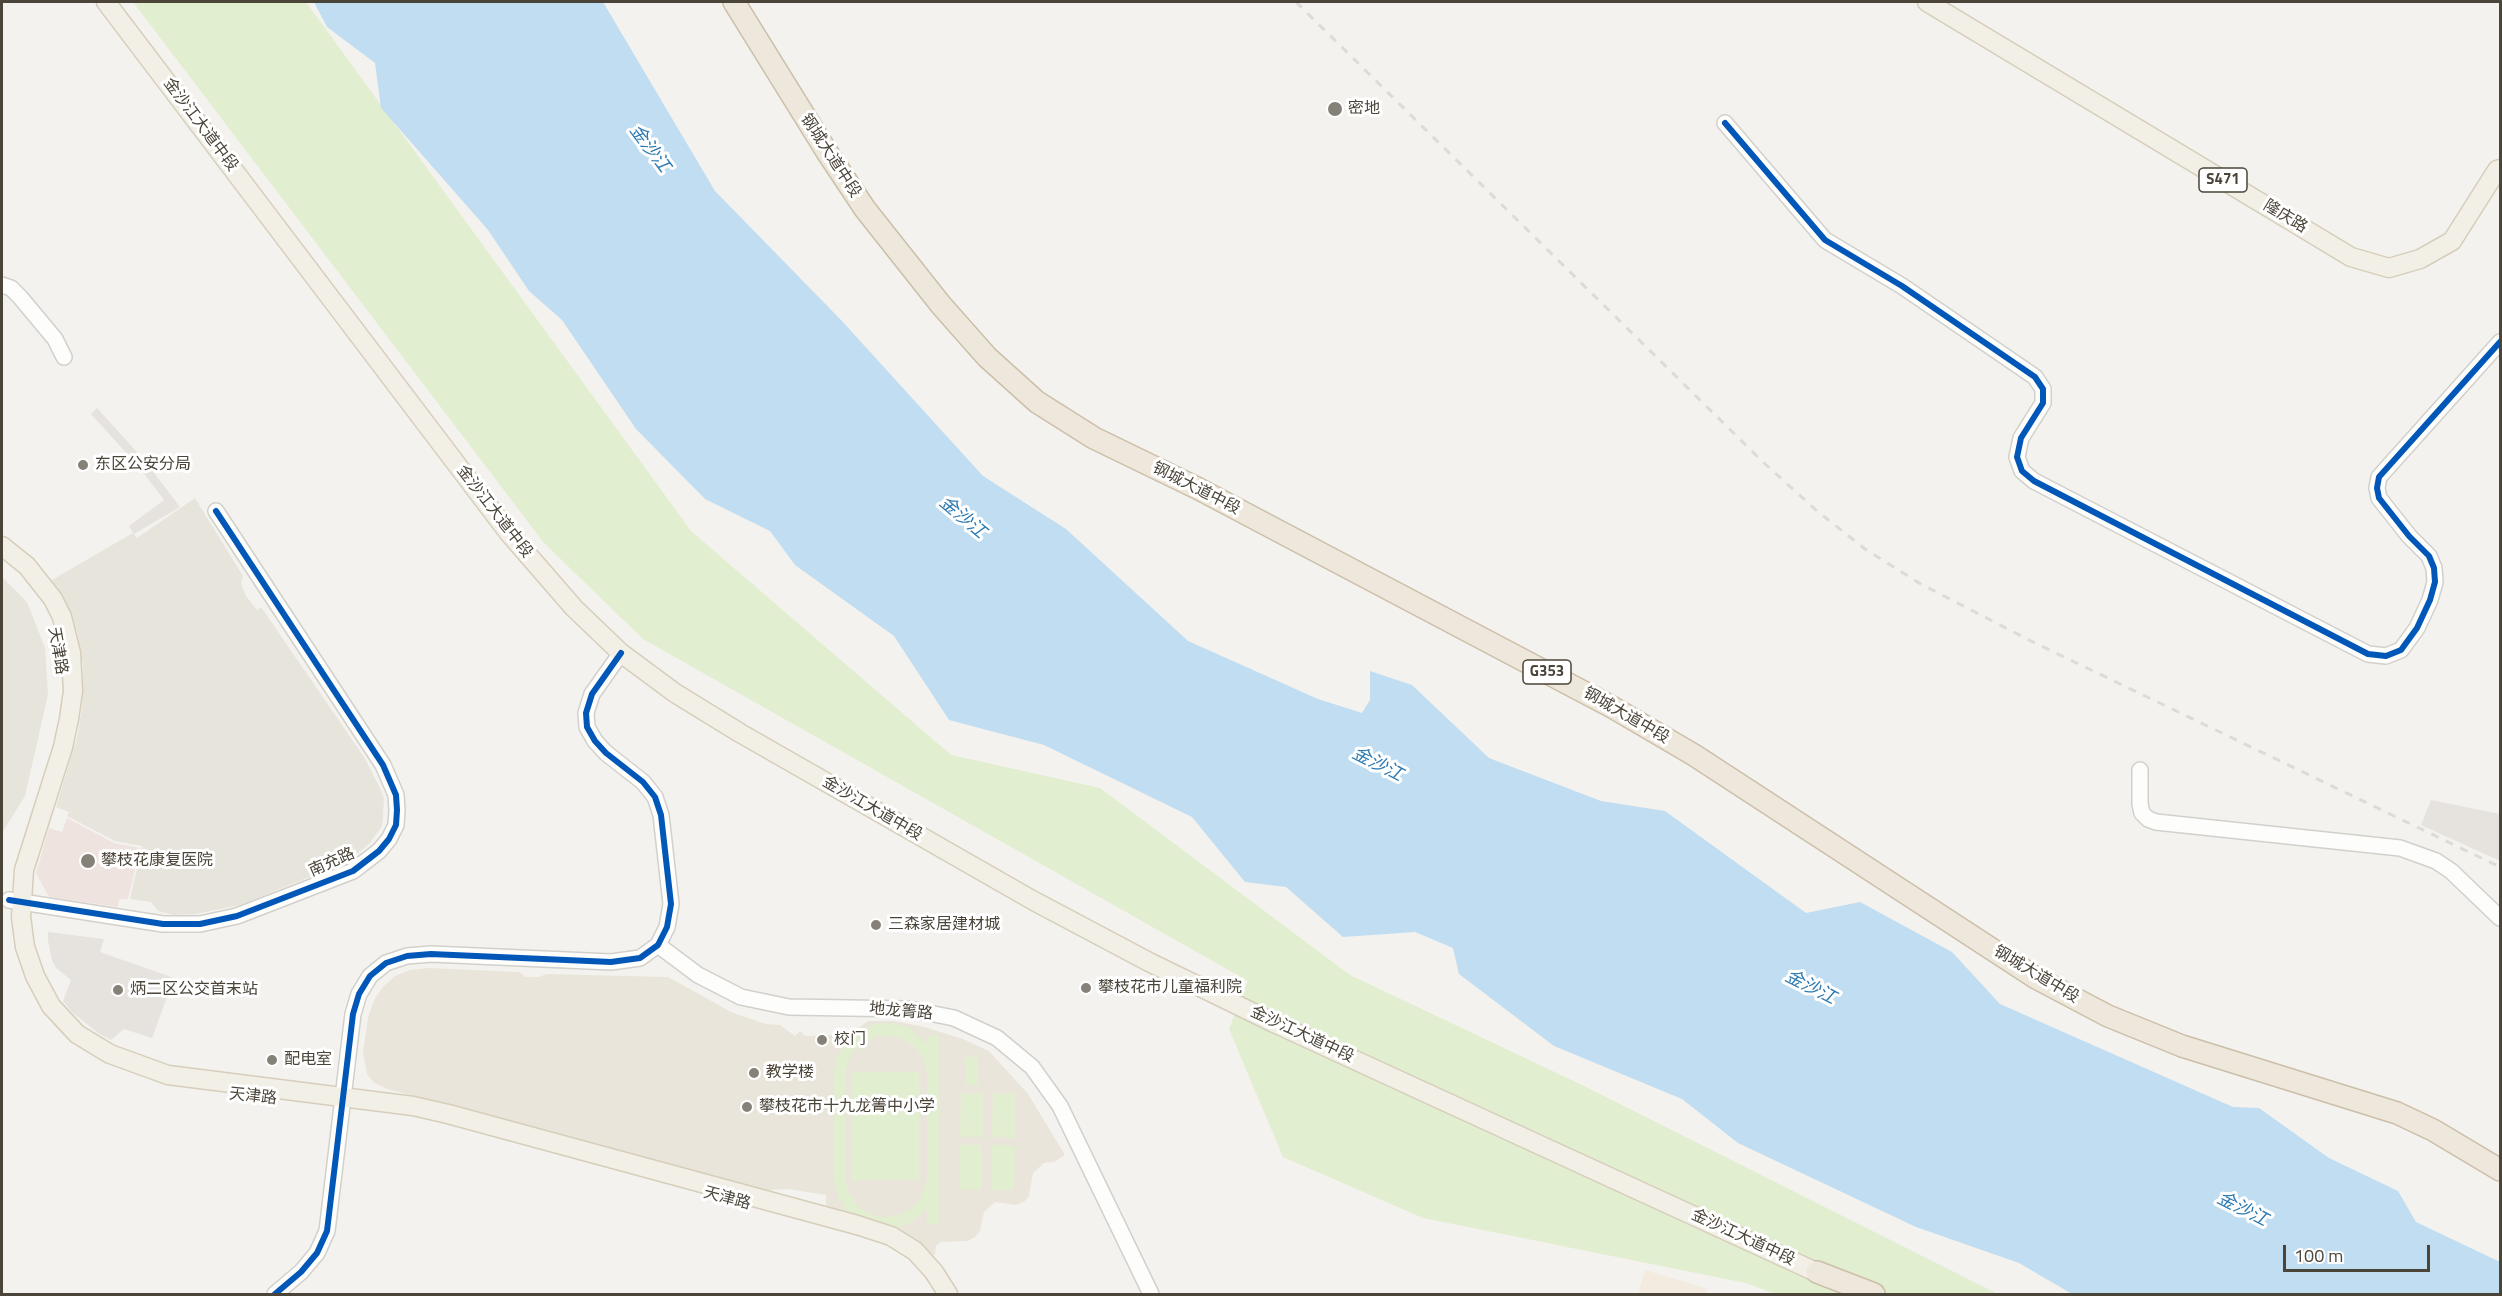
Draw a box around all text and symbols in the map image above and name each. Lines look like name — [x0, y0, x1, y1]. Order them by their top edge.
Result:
street label: 金沙江大道中段 — [159, 74, 241, 176]
place label: 密地 — [1348, 99, 1380, 119]
marker: 密地 — [1326, 100, 1344, 118]
street label: 钢城大道中段 — [796, 111, 864, 201]
water label: 金沙江 — [624, 121, 674, 177]
road number: S471 — [2199, 168, 2247, 192]
street label: 隆庆路 — [2259, 196, 2311, 238]
place label: 东区公安分局 — [95, 455, 191, 475]
marker: 东区公安分局 — [76, 458, 90, 472]
street label: 钢城大道中段 — [1149, 459, 1243, 519]
street label: 金沙江大道中段 — [452, 462, 536, 562]
water label: 金沙江 — [934, 492, 990, 544]
street label: 天津路 — [43, 626, 71, 676]
road number: G353 — [1523, 660, 1571, 684]
street label: 钢城大道中段 — [1580, 684, 1672, 748]
water label: 金沙江 — [1348, 743, 1406, 787]
street label: 金沙江大道中段 — [819, 773, 925, 845]
street label: 南充路 — [306, 844, 358, 882]
place label: 攀枝花康复医院 — [101, 851, 213, 871]
marker: 攀枝花康复医院 — [79, 852, 97, 870]
place label: 三森家居建材城 — [888, 915, 1000, 935]
marker: 三森家居建材城 — [869, 918, 883, 932]
street label: 钢城大道中段 — [1990, 942, 2082, 1008]
water label: 金沙江 — [1781, 966, 1839, 1010]
place label: 攀枝花市儿童福利院 — [1098, 978, 1242, 998]
place label: 炳二区公交首末站 — [130, 980, 258, 1000]
marker: 攀枝花市儿童福利院 — [1079, 981, 1093, 995]
marker: 炳二区公交首末站 — [111, 983, 125, 997]
street label: 地龙箐路 — [868, 1000, 934, 1024]
street label: 金沙江大道中段 — [1247, 1003, 1357, 1067]
place label: 校门 — [834, 1030, 866, 1050]
marker: 校门 — [815, 1033, 829, 1047]
place label: 配电室 — [284, 1050, 332, 1070]
marker: 配电室 — [265, 1053, 279, 1067]
place label: 教学楼 — [766, 1063, 814, 1083]
marker: 教学楼 — [747, 1066, 761, 1080]
street label: 天津路 — [228, 1085, 278, 1109]
place label: 攀枝花市十九龙箐中小学 — [759, 1097, 935, 1117]
marker: 攀枝花市十九龙箐中小学 — [740, 1100, 754, 1114]
street label: 天津路 — [701, 1184, 753, 1214]
water label: 金沙江 — [2213, 1188, 2271, 1232]
street label: 金沙江大道中段 — [1688, 1206, 1798, 1270]
scale bar — [2286, 1233, 2433, 1271]
text: 100 m — [2294, 1242, 2343, 1269]

